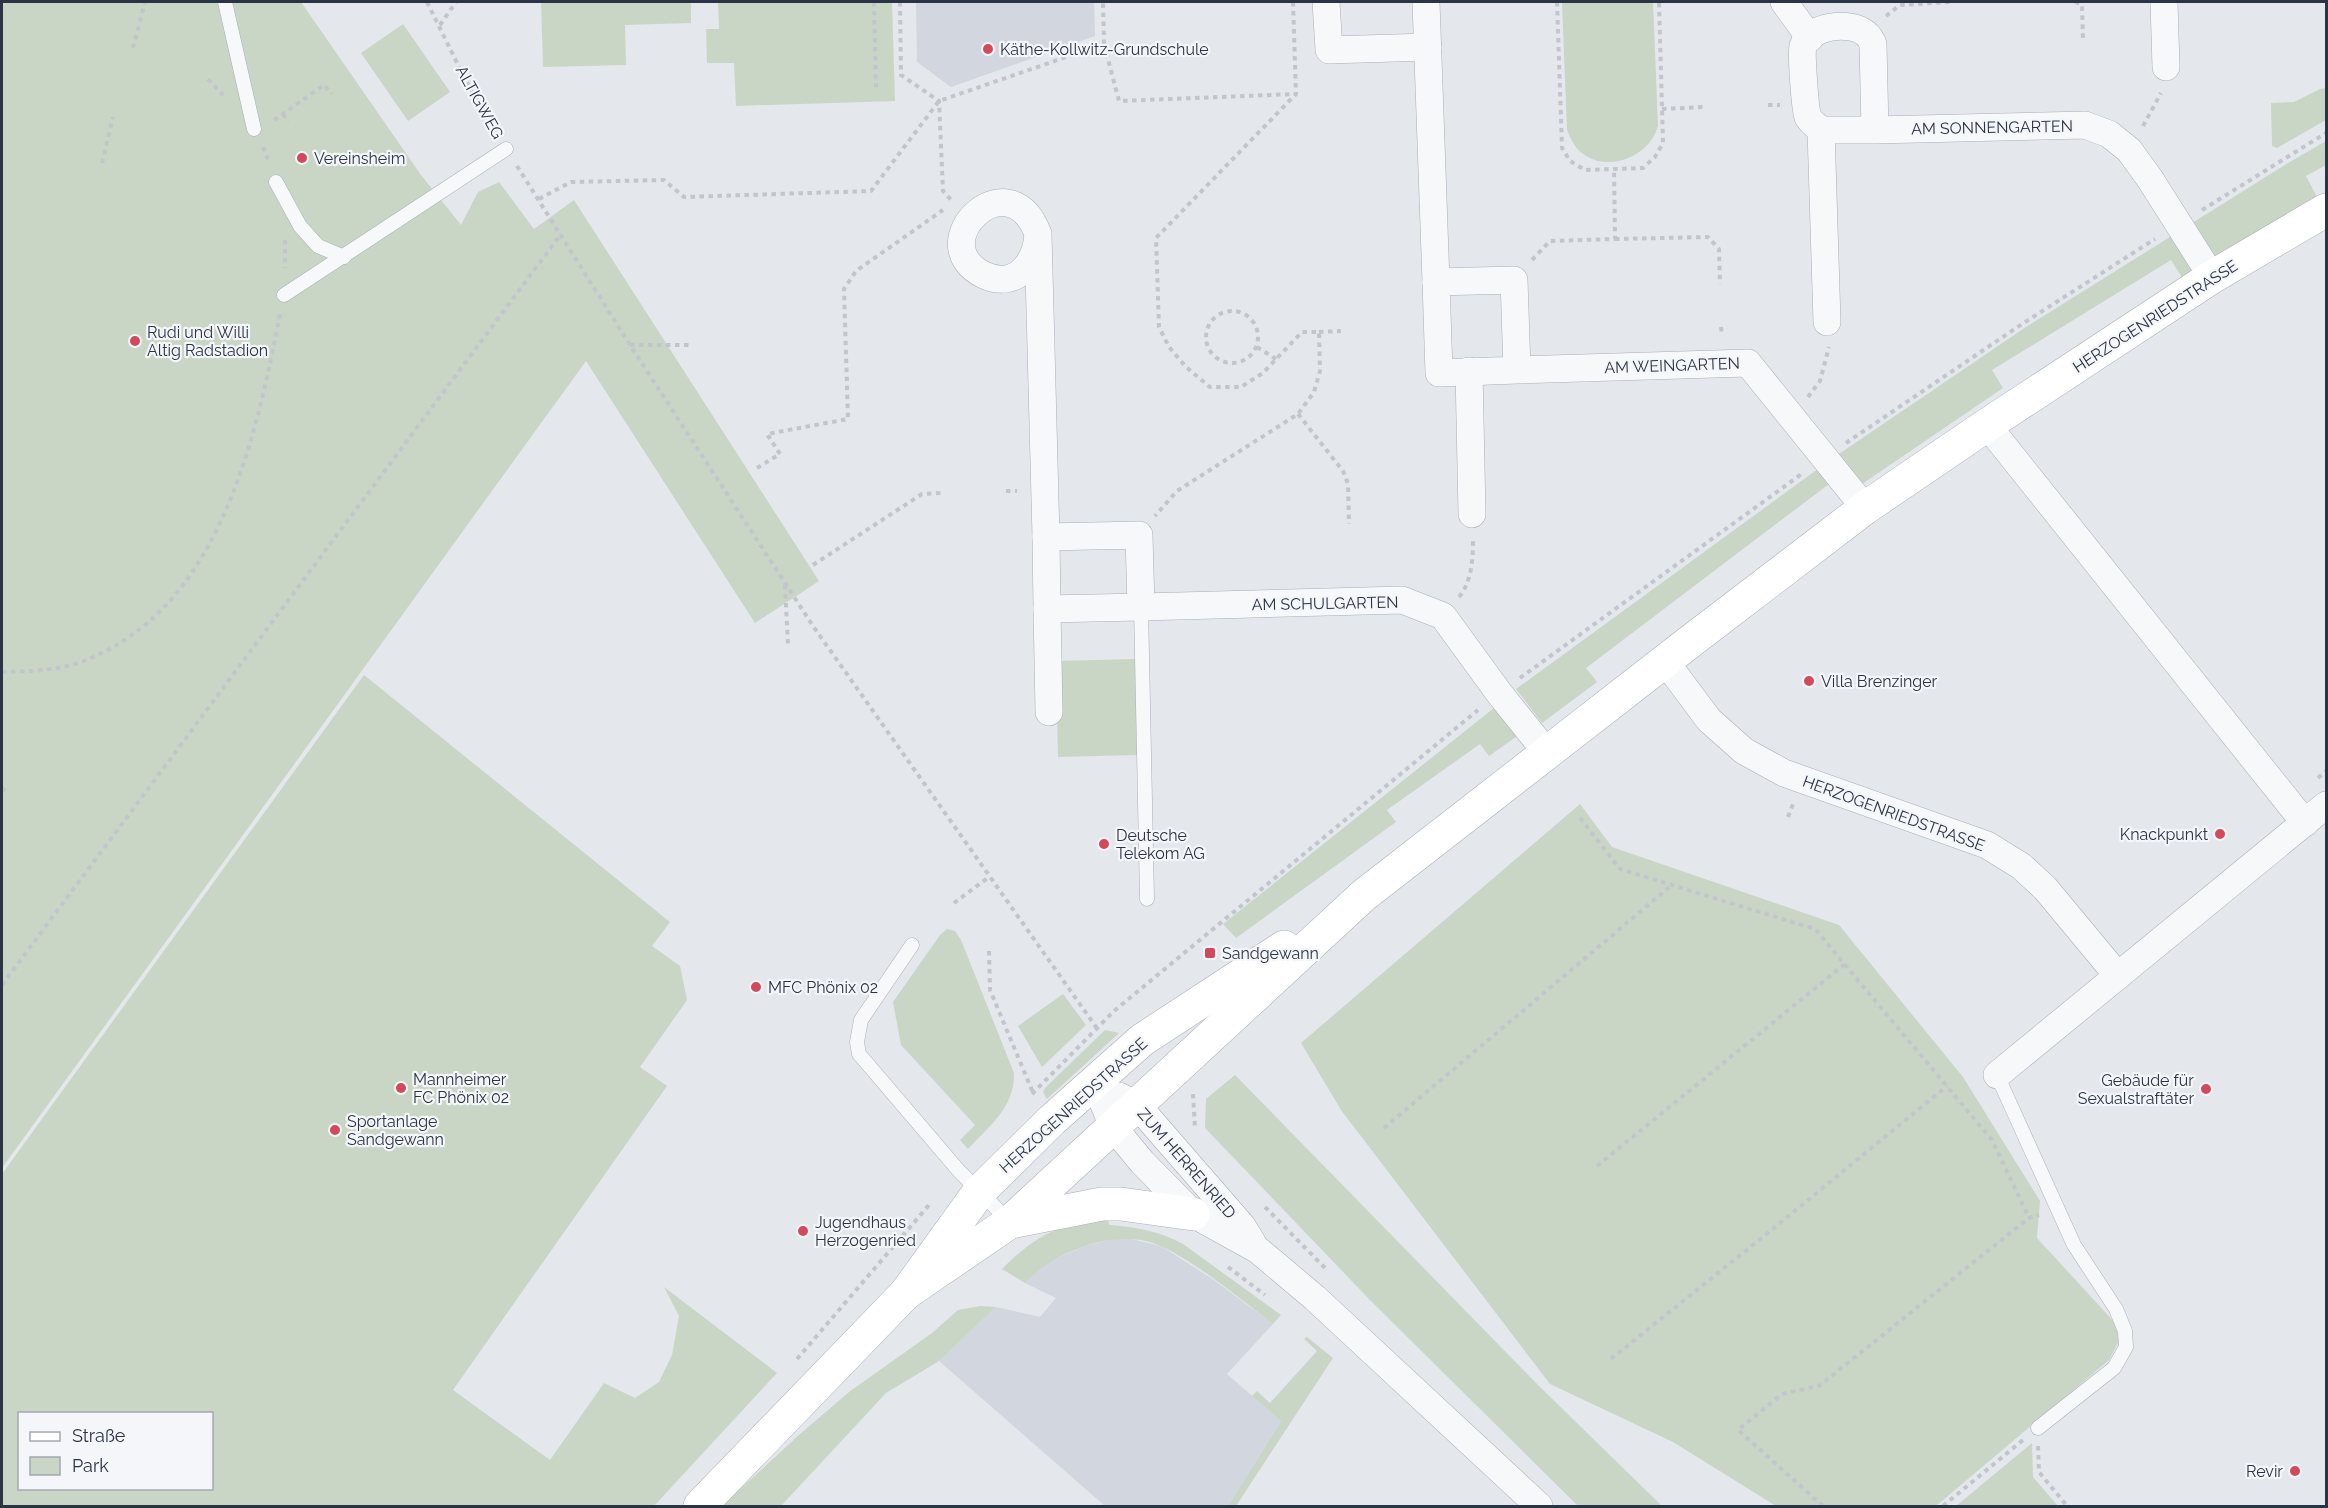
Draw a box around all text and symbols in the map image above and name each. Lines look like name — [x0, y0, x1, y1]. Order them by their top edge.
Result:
place label: Käthe-Kollwitz-Grundschule — [1000, 40, 1209, 59]
marker: Käthe-Kollwitz-Grundschule — [981, 42, 995, 56]
street label: ALTIGWEG — [452, 62, 507, 142]
street label: AM SONNENGARTEN — [1911, 117, 2073, 138]
place label: Vereinsheim — [314, 149, 405, 168]
marker: Vereinsheim — [295, 151, 309, 165]
street label: HERZOGENRIEDSTRASSE — [2069, 256, 2241, 377]
place label: Rudi und Willi Altig Radstadion — [147, 323, 268, 360]
marker: Rudi und Willi Altig Radstadion — [128, 334, 142, 348]
street label: AM WEINGARTEN — [1604, 354, 1740, 377]
street label: AM SCHULGARTEN — [1251, 593, 1399, 614]
place label: Villa Brenzinger — [1821, 672, 1938, 691]
marker: Villa Brenzinger — [1802, 674, 1816, 688]
street label: HERZOGENRIEDSTRASSE — [1800, 772, 1988, 855]
place label: Knackpunkt — [2120, 825, 2209, 844]
place label: Deutsche Telekom AG — [1116, 826, 1205, 863]
marker: Knackpunkt — [2213, 827, 2227, 841]
marker: Deutsche Telekom AG — [1097, 837, 1111, 851]
place label: Sandgewann — [1222, 944, 1319, 963]
marker: Sandgewann — [1203, 946, 1217, 960]
place label: MFC Phönix 02 — [768, 978, 878, 997]
marker: MFC Phönix 02 — [749, 980, 763, 994]
street label: HERZOGENRIEDSTRASSE — [995, 1034, 1151, 1177]
place label: Mannheimer FC Phönix 02 — [413, 1070, 509, 1107]
place label: Gebäude für Sexualstraftäter — [2078, 1071, 2194, 1108]
marker: Mannheimer FC Phönix 02 — [394, 1081, 408, 1095]
marker: Gebäude für Sexualstraftäter — [2199, 1082, 2213, 1096]
street label: ZUM HERRENRIED — [1133, 1104, 1240, 1223]
place label: Sportanlage Sandgewann — [347, 1112, 444, 1149]
marker: Sportanlage Sandgewann — [328, 1123, 342, 1137]
place label: Jugendhaus Herzogenried — [815, 1213, 916, 1250]
marker: Jugendhaus Herzogenried — [796, 1224, 810, 1238]
legend — [18, 1412, 213, 1490]
text: Straße — [72, 1425, 126, 1446]
text: Park — [72, 1455, 109, 1476]
place label: Revir — [2246, 1462, 2283, 1481]
marker: Revir — [2288, 1464, 2302, 1478]

